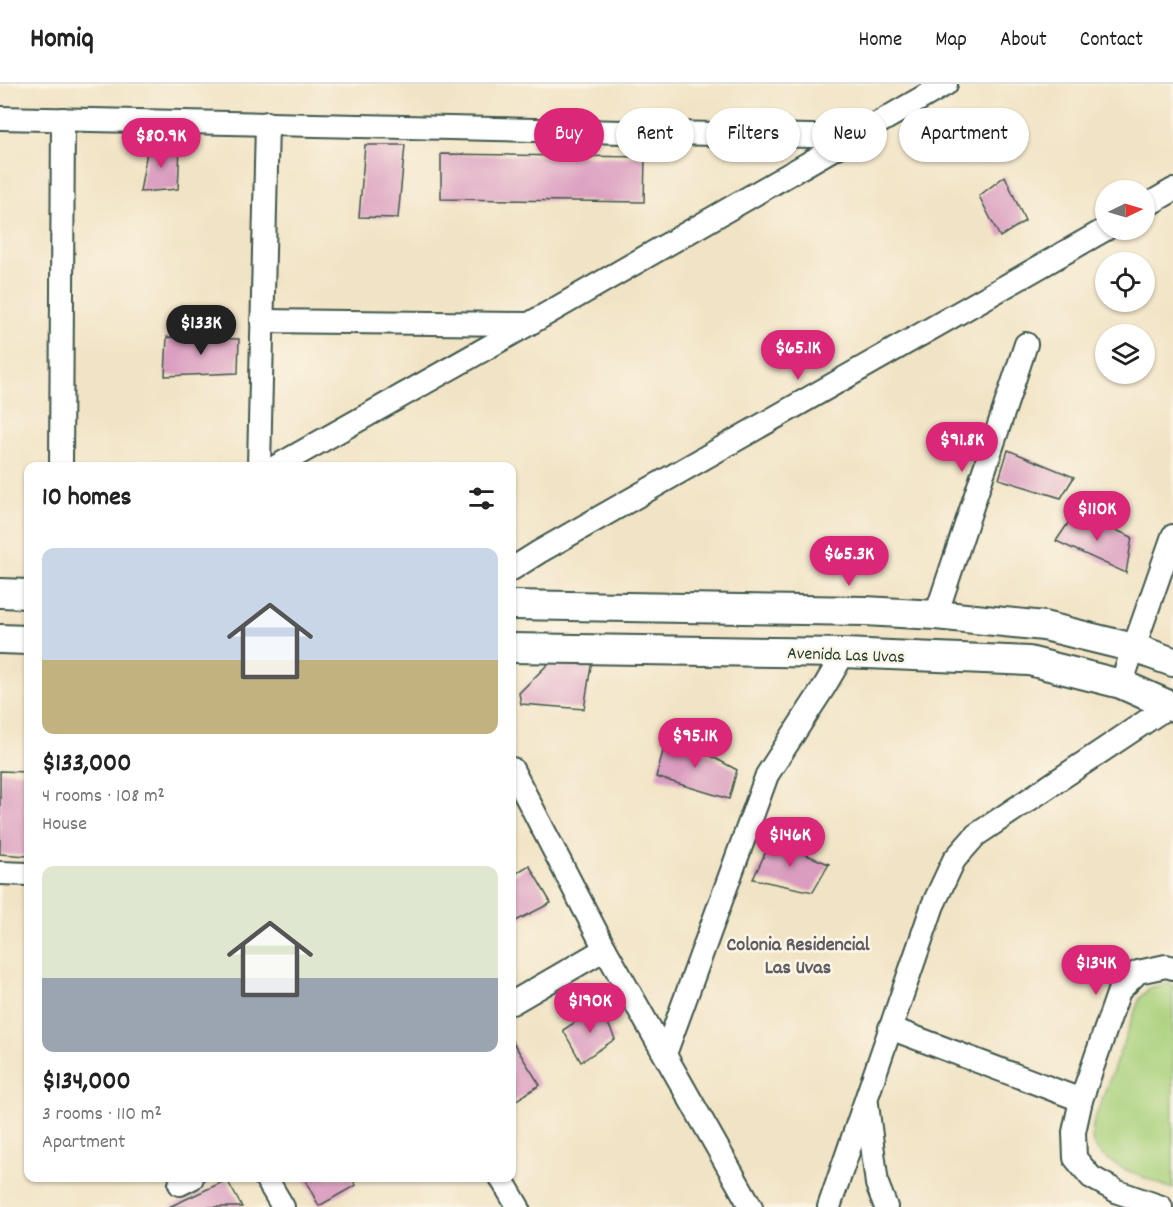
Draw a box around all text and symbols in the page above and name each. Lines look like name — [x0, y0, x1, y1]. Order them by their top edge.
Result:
text: Homiq — [30, 21, 94, 61]
text: Home — [858, 26, 902, 56]
text: Map — [935, 26, 967, 56]
text: About — [1000, 26, 1047, 56]
text: Contact — [1080, 26, 1143, 56]
chip: Buy — [534, 108, 604, 162]
chip: Rent — [616, 108, 694, 162]
chip: Filters — [706, 108, 800, 162]
chip: New — [812, 108, 887, 162]
chip: Apartment — [899, 108, 1029, 162]
pin: $80.9K — [112, 118, 210, 169]
text: $80.9K — [136, 123, 186, 151]
north arrow — [1095, 180, 1155, 240]
map controls — [1095, 180, 1155, 384]
button: locate — [1095, 252, 1155, 312]
pin: $133K — [159, 305, 243, 356]
text: $133K — [180, 310, 222, 338]
button: layers — [1095, 324, 1155, 384]
pin: $65.1K — [749, 330, 847, 381]
text: $65.1K — [775, 335, 821, 363]
pin: $91.8K — [913, 422, 1011, 473]
text: $91.8K — [940, 427, 984, 455]
text: 10 homes — [42, 480, 132, 517]
icon: filters — [465, 482, 498, 515]
pin: $110K — [1055, 491, 1139, 542]
text: $110K — [1077, 496, 1117, 524]
pin: $65.3K — [800, 536, 898, 587]
text: $65.3K — [824, 541, 874, 569]
icon: home — [216, 587, 324, 695]
street label: Avenida Las Uvas — [787, 642, 905, 671]
pin: $95.1K — [646, 718, 744, 769]
text: $95.1K — [672, 723, 718, 751]
text: $133,000 — [42, 746, 131, 783]
text: 4 rooms · 108 m² — [42, 783, 165, 811]
text: House — [42, 811, 87, 839]
pin: $146K — [748, 817, 832, 868]
text: $146K — [769, 822, 811, 850]
icon: home — [216, 905, 324, 1013]
district label: Colonia Residencial Las Uvas — [726, 932, 870, 983]
pin: $134K — [1054, 945, 1138, 996]
text: $134K — [1076, 950, 1116, 978]
pin: $190K — [548, 983, 632, 1034]
text: $190K — [568, 988, 612, 1016]
text: $134,000 — [42, 1064, 131, 1101]
text: 3 rooms · 110 m² — [42, 1101, 162, 1129]
text: Apartment — [42, 1129, 125, 1157]

